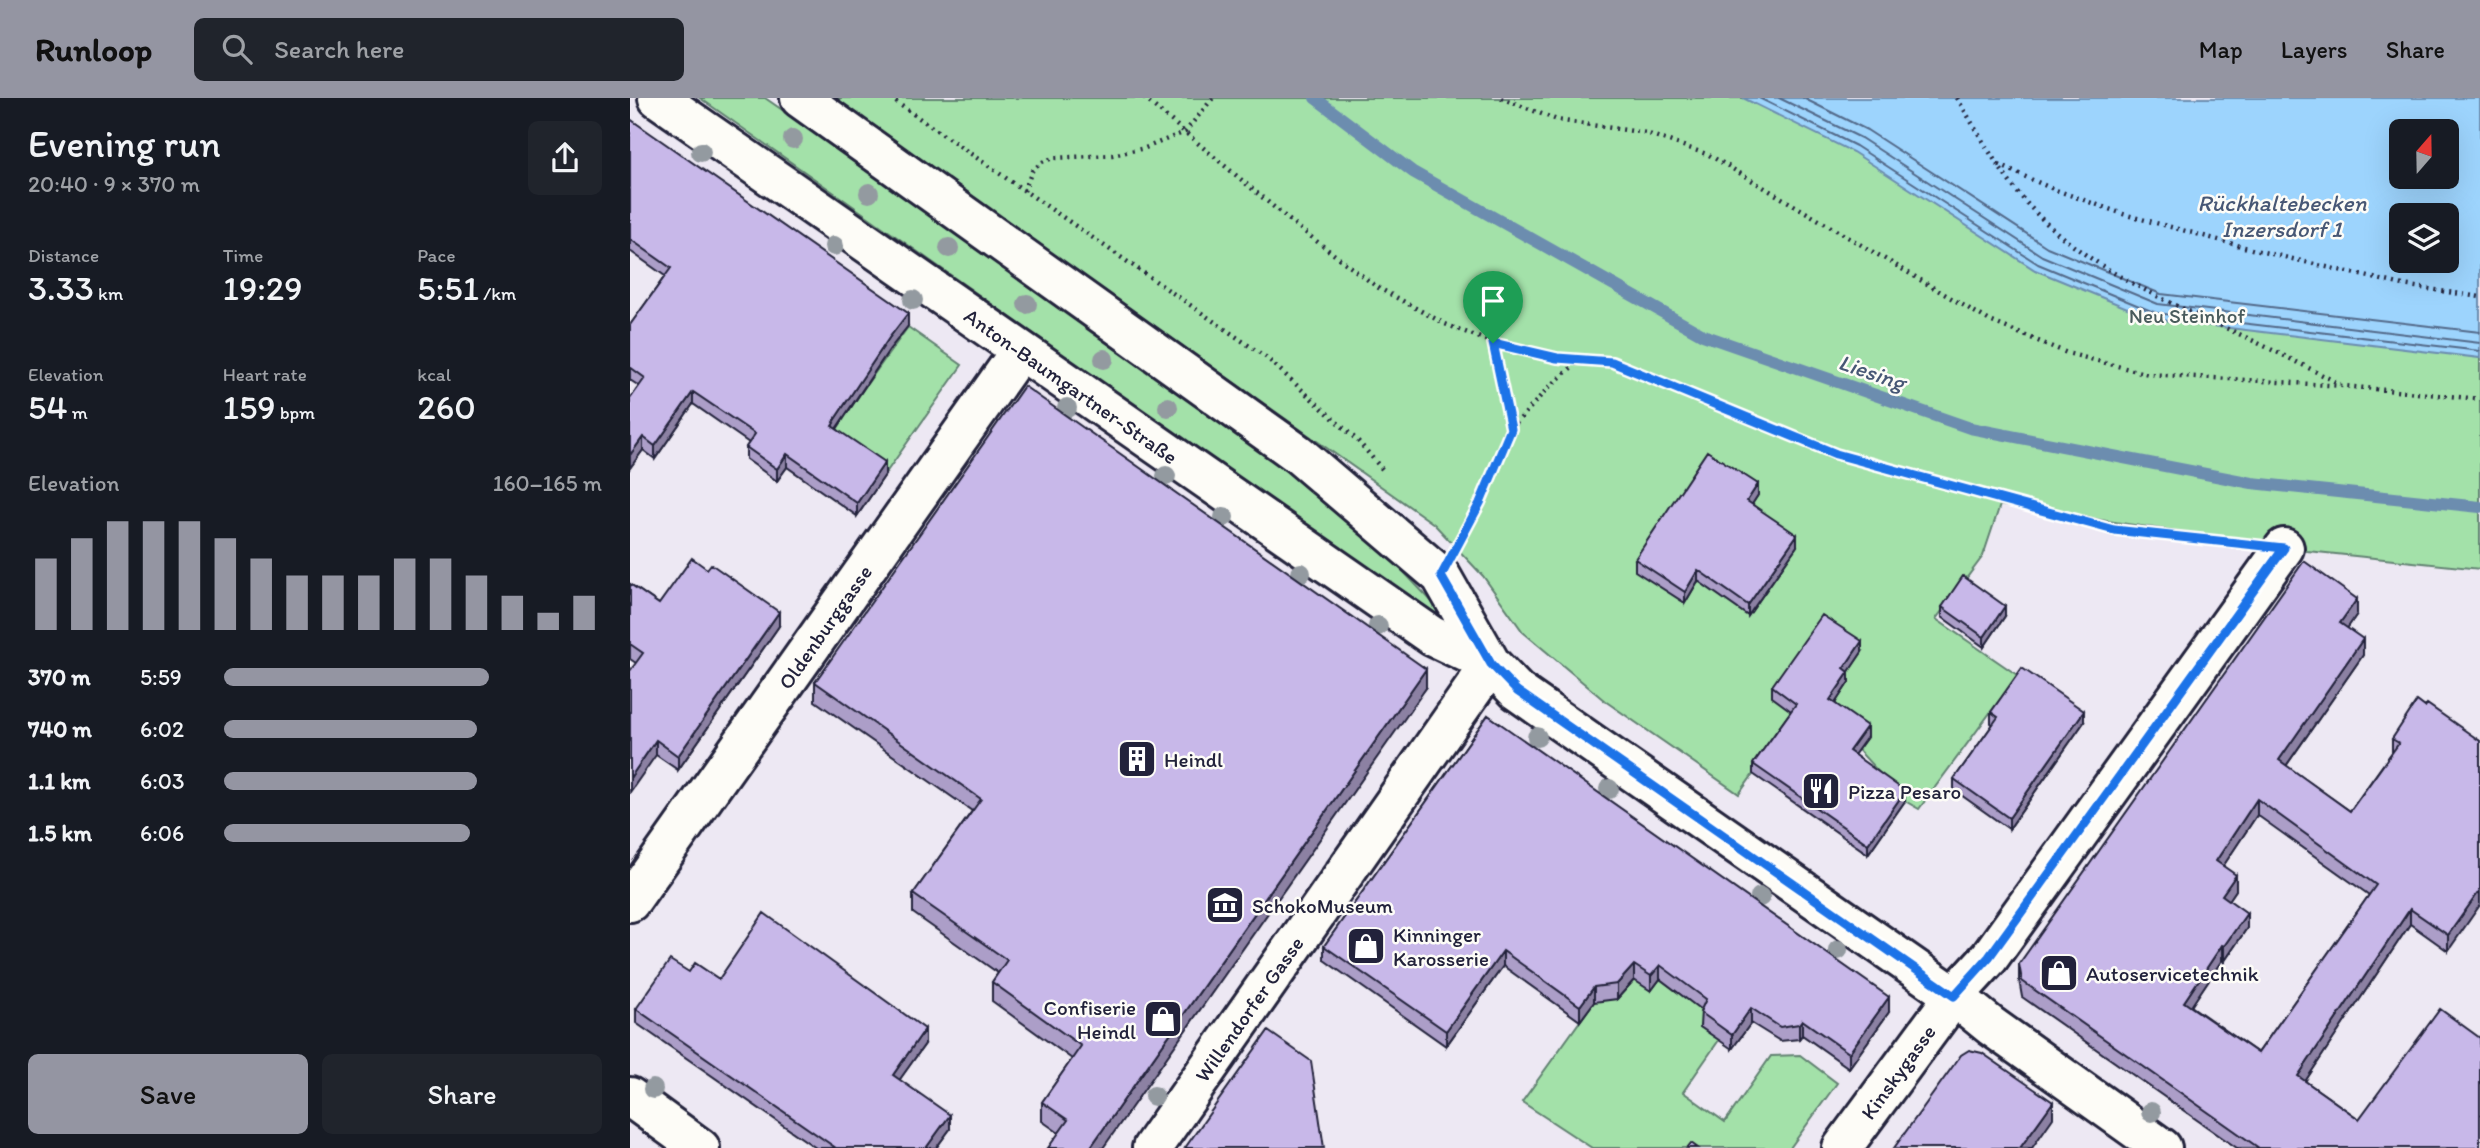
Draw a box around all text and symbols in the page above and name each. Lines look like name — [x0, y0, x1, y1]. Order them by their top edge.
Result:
search box — [194, 18, 684, 81]
text: Runloop — [35, 30, 152, 69]
icon: search — [218, 30, 256, 68]
text: Search here — [274, 33, 405, 65]
text: Map — [2199, 35, 2243, 64]
text: Layers — [2281, 35, 2348, 64]
text: Share — [2386, 35, 2445, 64]
north arrow — [2389, 119, 2459, 189]
map controls — [2389, 119, 2459, 273]
text: Evening run — [28, 121, 221, 167]
button: share — [528, 121, 602, 195]
text: 20:40 · 9 × 370 m — [28, 170, 200, 198]
water label: Rückhaltebecken Inzersdorf 1 — [2197, 189, 2367, 243]
button: layers — [2389, 203, 2459, 273]
text: Distance — [28, 244, 99, 267]
text: Time — [223, 244, 263, 267]
text: Pace — [417, 244, 455, 267]
text: 3.33 — [28, 267, 94, 309]
text: 19:29 — [223, 267, 303, 309]
text: 5:51 — [417, 267, 479, 309]
pin — [1463, 271, 1523, 343]
text: km — [94, 282, 123, 305]
text: /km — [479, 282, 516, 305]
icon: arrive — [1474, 282, 1512, 320]
street label: Anton-Baumgartner-Straße — [960, 303, 1182, 469]
park label: Neu Steinhof — [2129, 303, 2245, 328]
water label: Liesing — [1835, 348, 1912, 397]
text: Elevation — [28, 363, 104, 386]
text: Heart rate — [223, 363, 307, 386]
text: kcal — [417, 363, 451, 386]
text: 54 — [28, 386, 67, 428]
text: 159 — [223, 386, 276, 428]
text: 260 — [417, 386, 476, 428]
text: m — [67, 401, 88, 424]
text: bpm — [276, 401, 315, 424]
text: Elevation — [28, 469, 119, 497]
text: 160–165 m — [493, 469, 602, 497]
street label: Oldenburggasse — [773, 560, 877, 694]
text: 370 m — [28, 663, 91, 691]
text: 5:59 — [140, 663, 182, 691]
text: 740 m — [28, 715, 92, 743]
text: 6:02 — [140, 715, 184, 743]
building icon: Heindl — [1116, 738, 1158, 780]
place label: Heindl — [1164, 747, 1223, 772]
text: 1.1 km — [28, 767, 91, 795]
text: 6:03 — [140, 767, 185, 795]
restaurant icon: Pizza Pesaro — [1800, 770, 1842, 812]
place label: Pizza Pesaro — [1848, 779, 1961, 804]
text: 1.5 km — [28, 819, 92, 847]
text: 6:06 — [140, 819, 184, 847]
museum icon: SchokoMuseum — [1204, 884, 1246, 926]
place label: SchokoMuseum — [1252, 893, 1393, 918]
place label: Kinninger Karosserie — [1393, 922, 1489, 971]
shop icon: Kinninger Karosserie — [1345, 925, 1387, 967]
street label: Willendorfer Gasse — [1189, 931, 1309, 1087]
shop icon: Autoservicetechnik — [2038, 952, 2080, 994]
place label: Autoservicetechnik — [2086, 961, 2259, 986]
place label: Confiserie Heindl — [1044, 995, 1136, 1044]
shop icon: Confiserie Heindl — [1142, 998, 1184, 1040]
street label: Kinskygasse — [1855, 1020, 1941, 1124]
button: Save — [28, 1054, 308, 1134]
button: Share — [322, 1054, 602, 1134]

